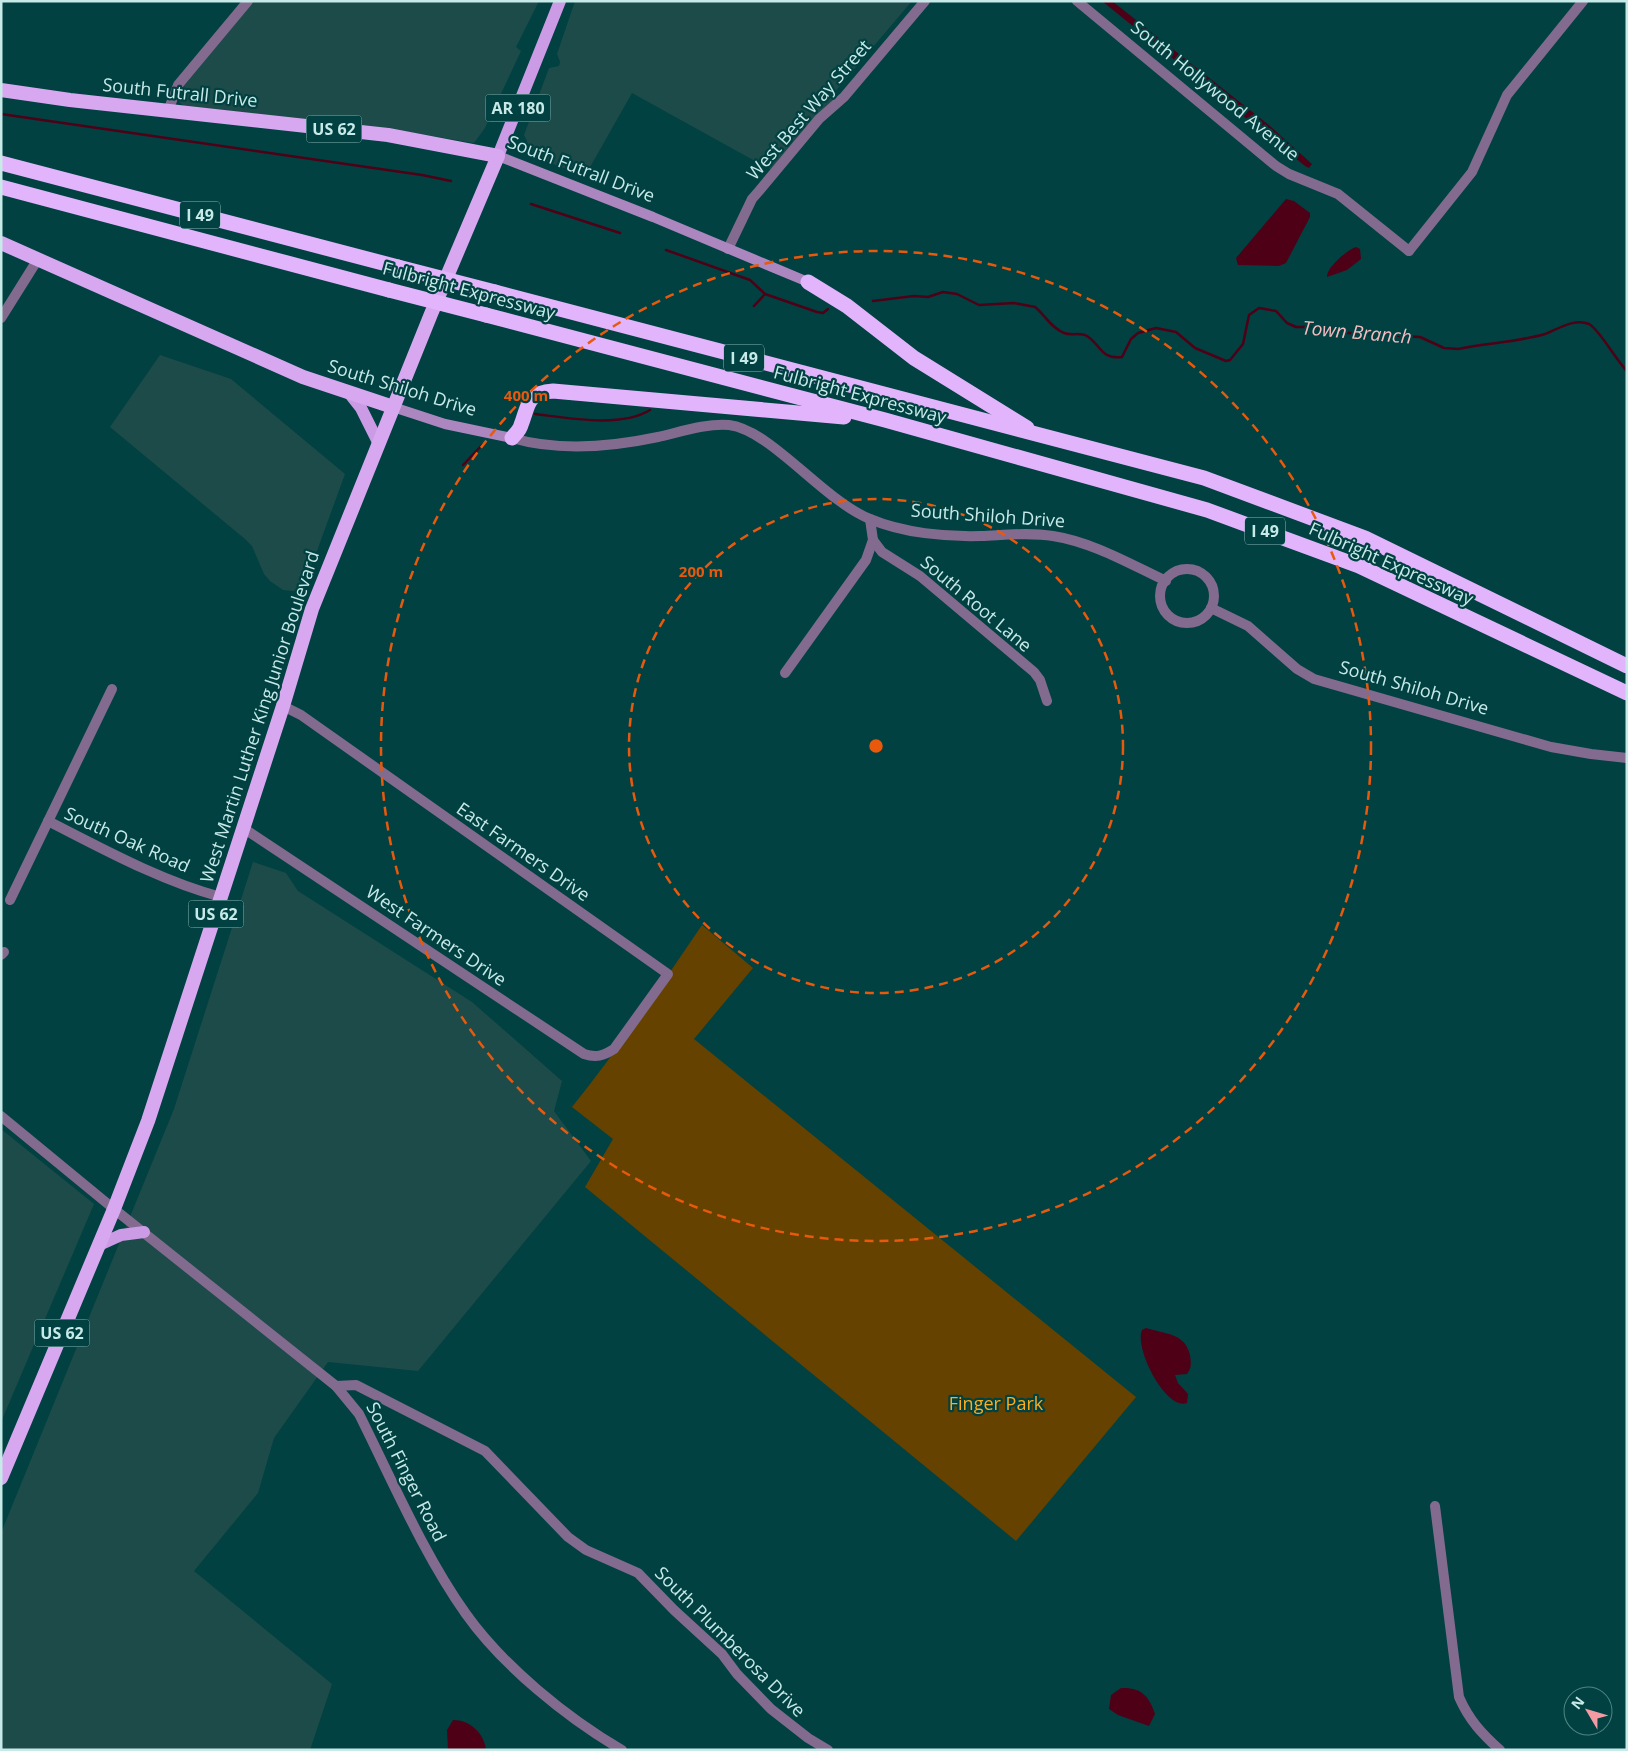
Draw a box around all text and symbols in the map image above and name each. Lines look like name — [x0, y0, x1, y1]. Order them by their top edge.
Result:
street label: South Hollywood Avenue — [1126, 15, 1305, 166]
street label: West Best Way Street — [741, 34, 876, 185]
street label: South Futrall Drive — [101, 72, 259, 112]
road number: AR 180 — [486, 95, 550, 122]
road number: US 62 — [306, 116, 362, 142]
street label: South Futrall Drive — [504, 129, 658, 207]
road number: I 49 — [180, 202, 220, 228]
street label: Fulbright Expressway — [380, 255, 559, 325]
water label: Town Branch — [1301, 314, 1413, 350]
road number: I 49 — [724, 344, 764, 372]
street label: South Shiloh Drive — [325, 353, 480, 421]
street label: Fulbright Expressway — [771, 359, 950, 429]
text: 400 m — [504, 385, 548, 405]
street label: South Shiloh Drive — [910, 498, 1066, 532]
street label: Fulbright Expressway — [1305, 516, 1478, 611]
road number: I 49 — [1245, 518, 1285, 544]
street label: West Martin Luther King Junior Boulevard — [194, 548, 324, 886]
street label: South Root Lane — [916, 550, 1037, 657]
text: 200 m — [679, 561, 723, 581]
street label: South Shiloh Drive — [1337, 654, 1492, 720]
centre of rings — [867, 737, 885, 755]
street label: East Farmers Drive — [452, 796, 595, 906]
street label: South Oak Road — [61, 801, 194, 877]
street label: West Farmers Drive — [362, 879, 511, 991]
road number: US 62 — [188, 901, 244, 928]
road number: US 62 — [34, 1320, 90, 1346]
park label: Finger Park — [949, 1391, 1044, 1415]
street label: South Finger Road — [361, 1398, 452, 1545]
street label: South Plumberosa Drive — [650, 1561, 811, 1722]
north arrow — [1563, 1686, 1613, 1736]
text: N — [1566, 1692, 1588, 1713]

